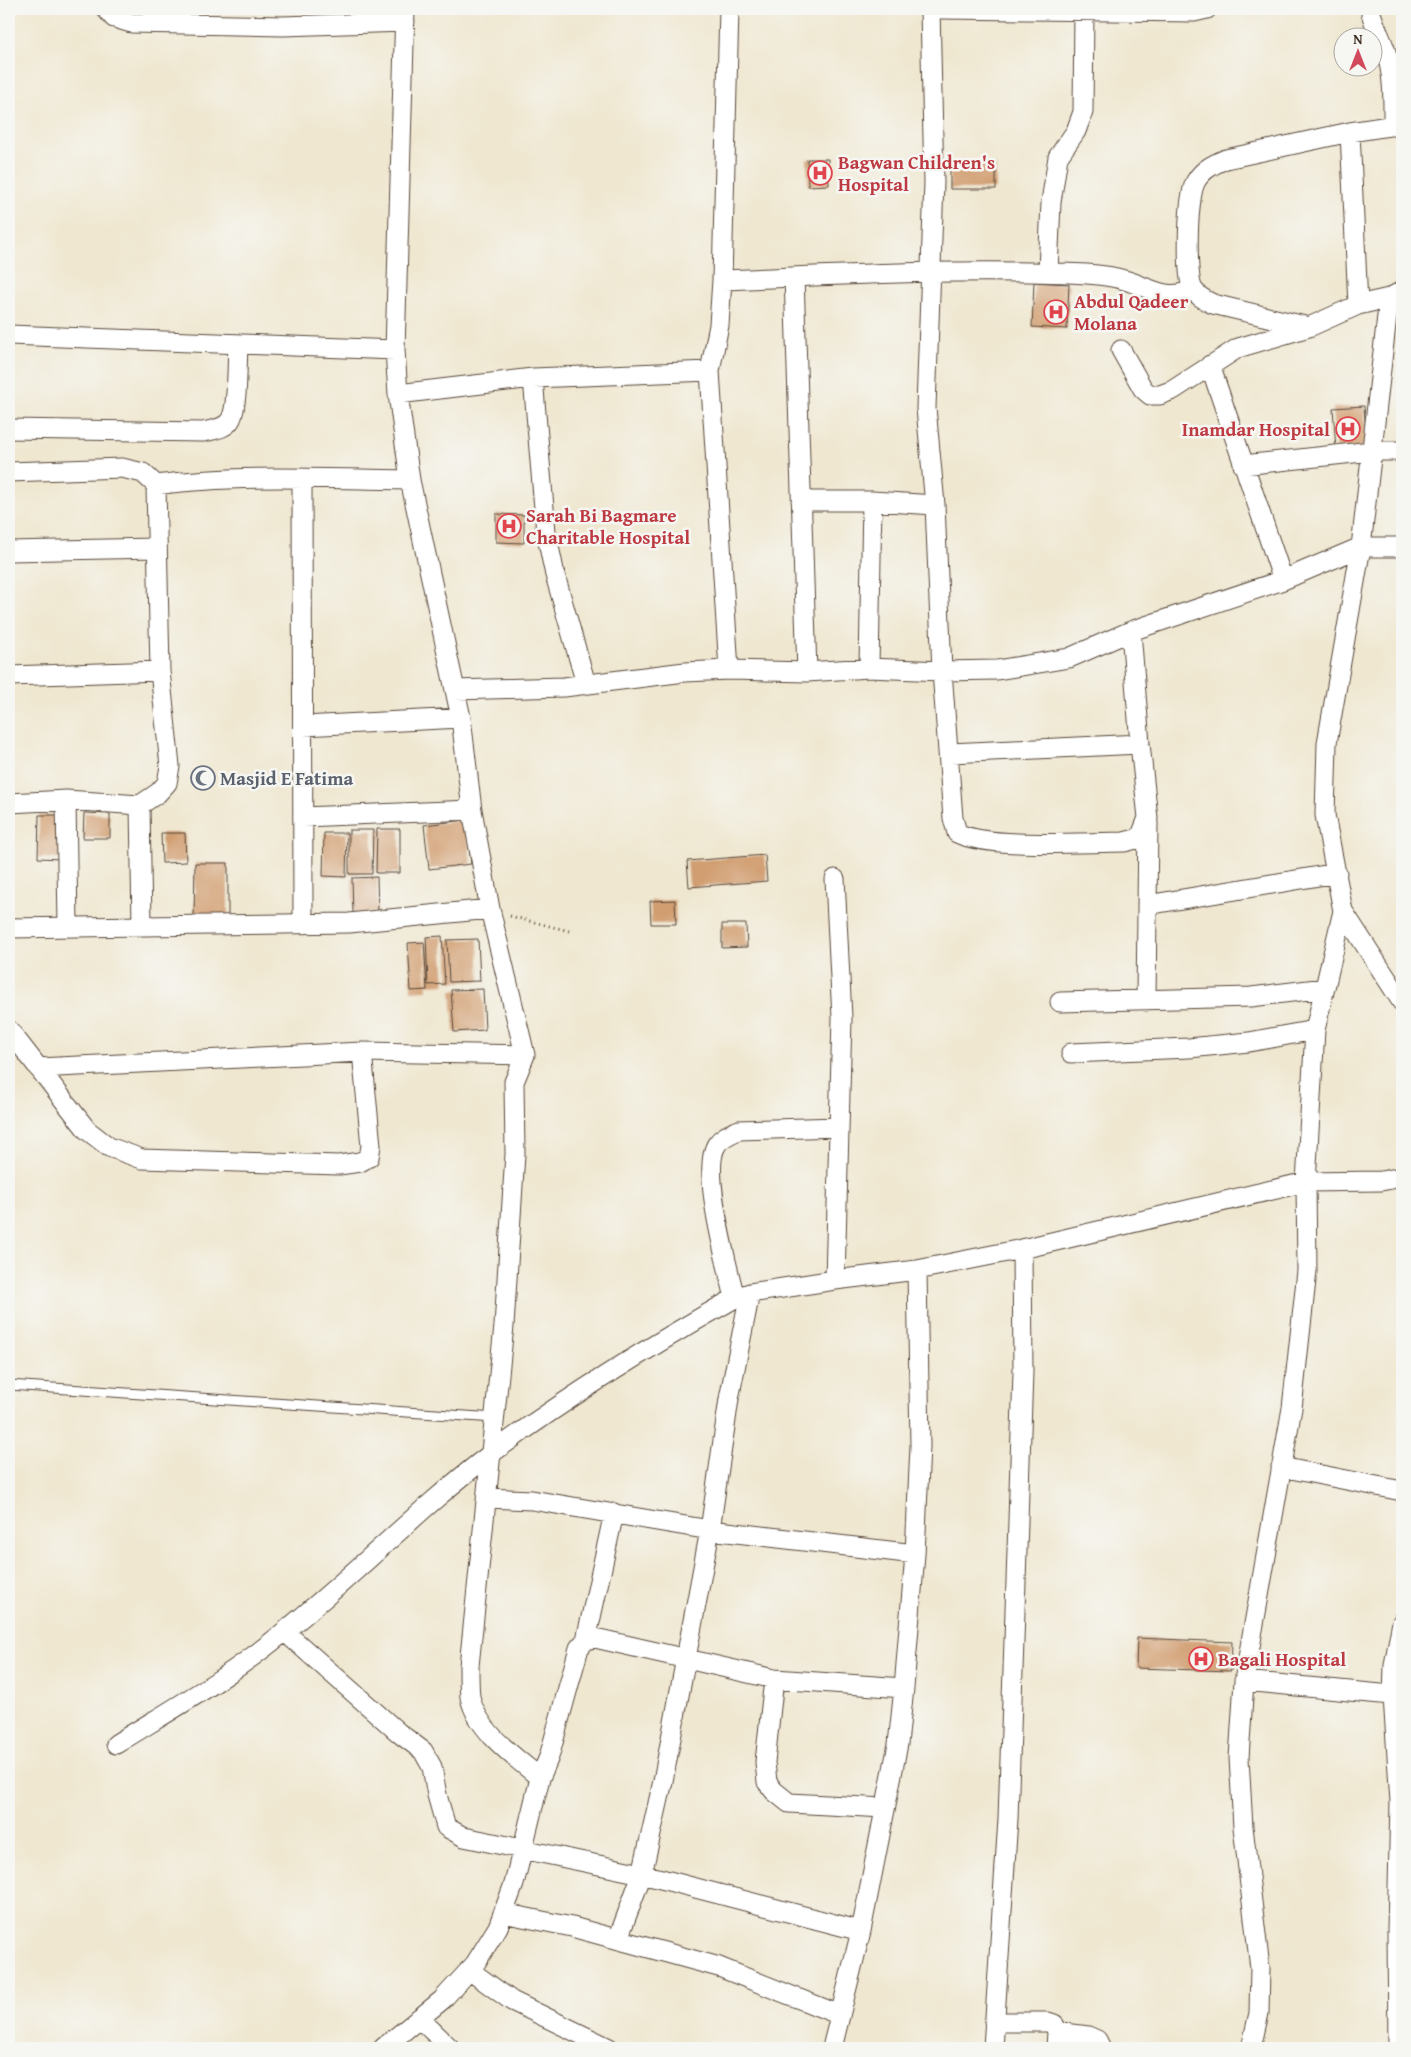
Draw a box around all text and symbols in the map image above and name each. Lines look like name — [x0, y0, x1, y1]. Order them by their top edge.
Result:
north arrow — [1334, 28, 1384, 78]
text: N — [1353, 29, 1363, 49]
place label: Bagwan Children's Hospital — [838, 148, 995, 198]
hospital icon: Bagwan Children's Hospital — [807, 160, 833, 186]
place label: Abdul Qadeer Molana — [1074, 287, 1189, 337]
hospital icon: Abdul Qadeer Molana — [1043, 299, 1069, 325]
place label: Inamdar Hospital — [1182, 415, 1330, 443]
hospital icon: Inamdar Hospital — [1335, 416, 1361, 442]
place label: Sarah Bi Bagmare Charitable Hospital — [526, 501, 690, 551]
hospital icon: Sarah Bi Bagmare Charitable Hospital — [496, 513, 522, 539]
place label: Masjid E Fatima — [220, 764, 353, 792]
mosque icon: Masjid E Fatima — [190, 765, 216, 791]
place label: Bagali Hospital — [1218, 1645, 1346, 1673]
hospital icon: Bagali Hospital — [1188, 1646, 1214, 1672]

